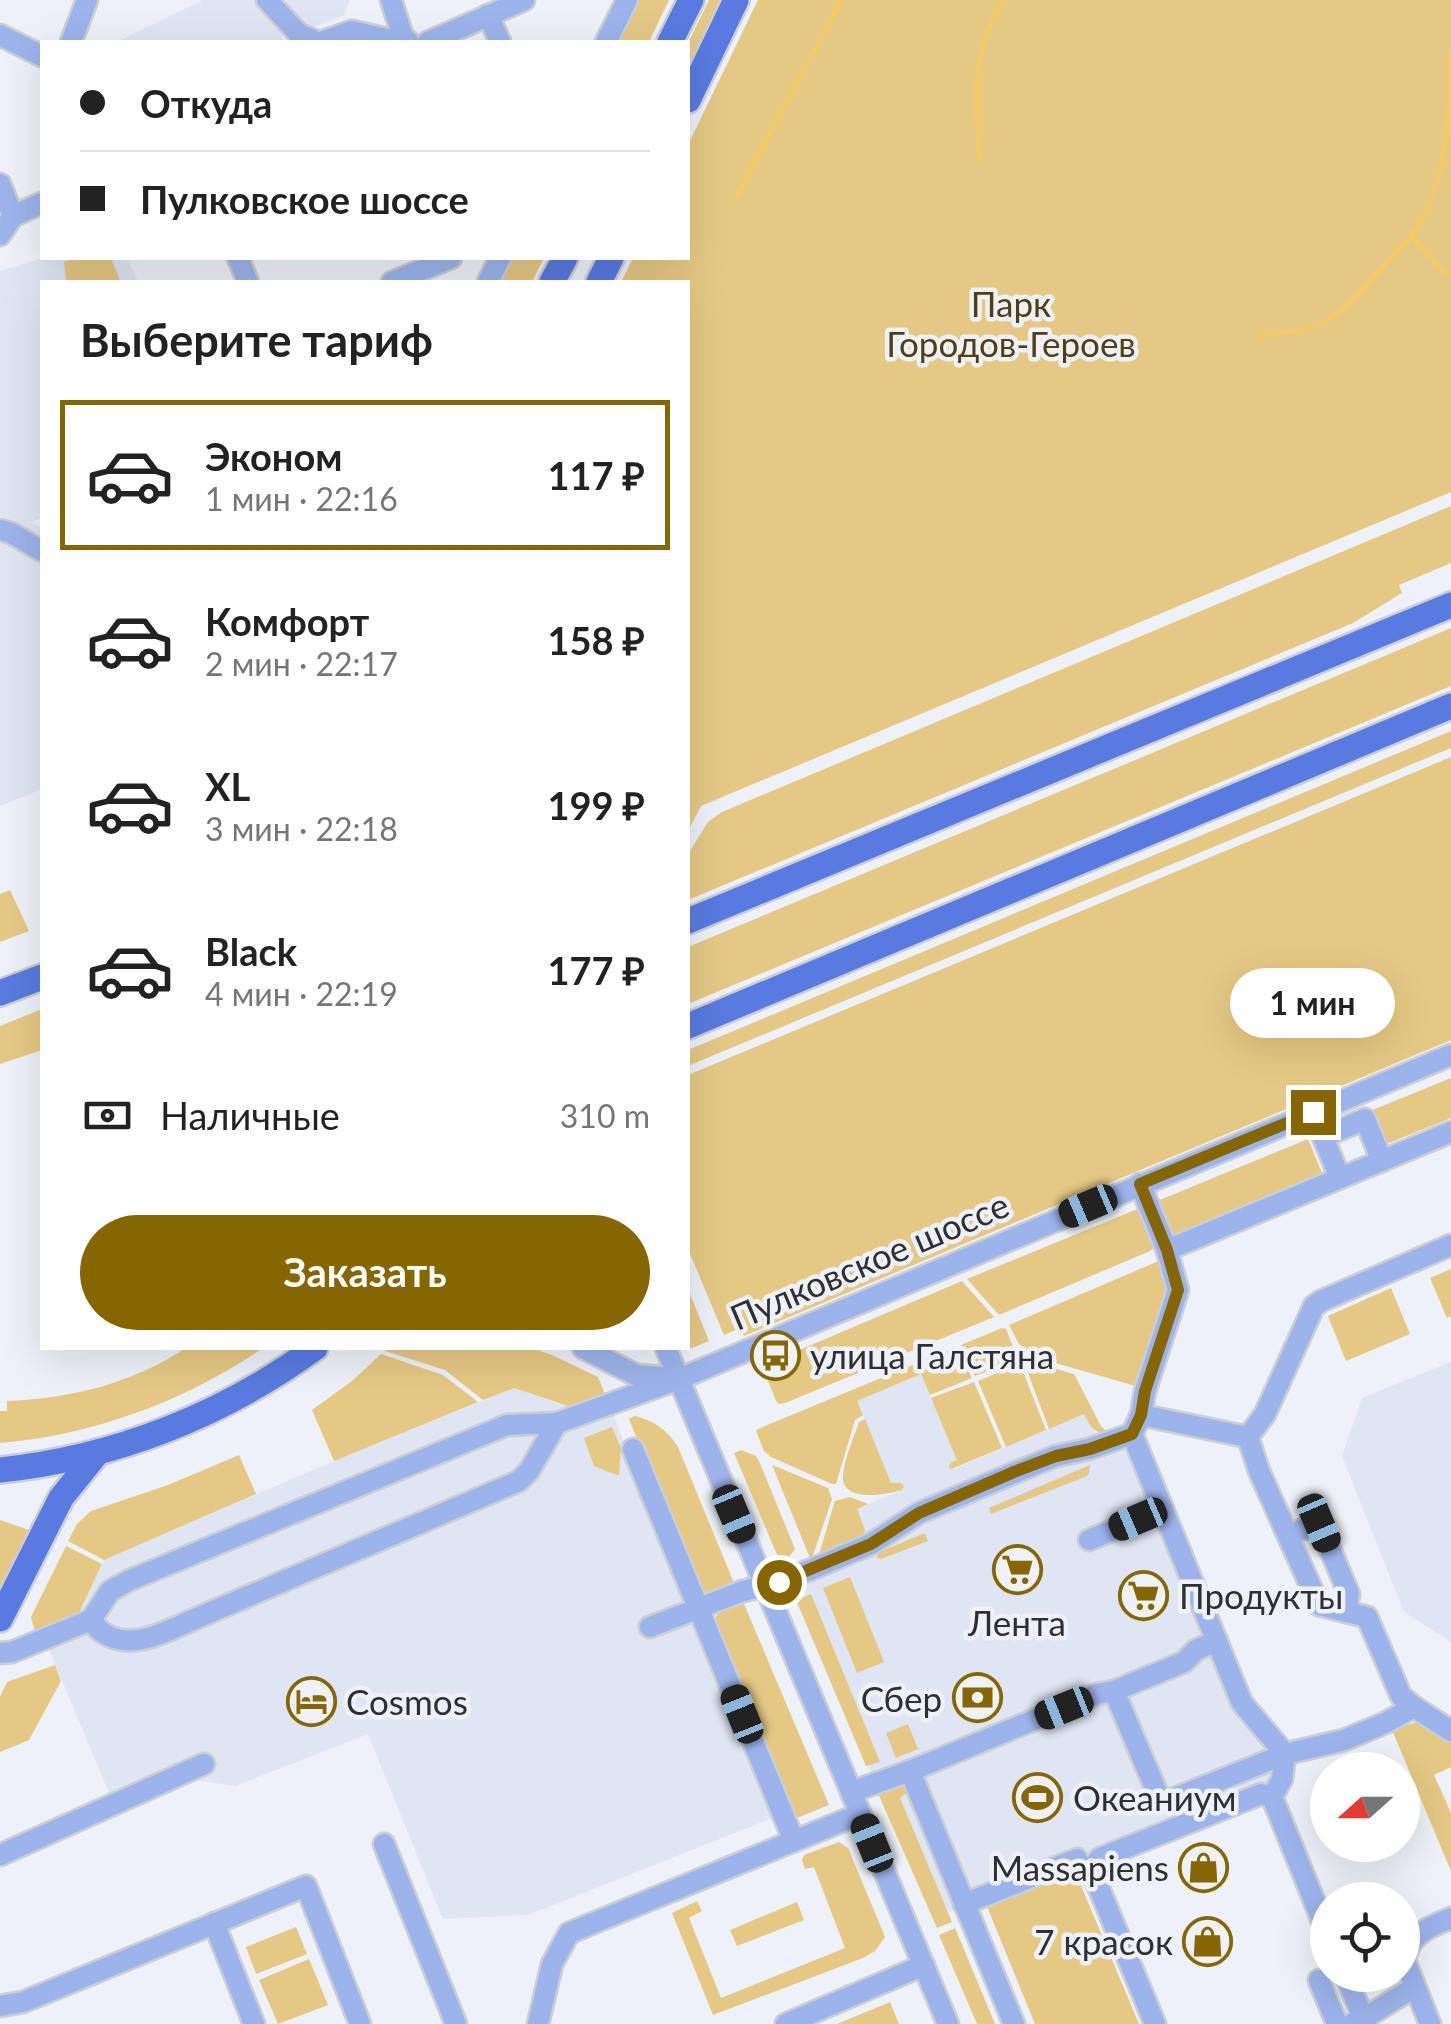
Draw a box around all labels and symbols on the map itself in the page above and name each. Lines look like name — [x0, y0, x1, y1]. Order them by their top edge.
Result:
park label: Парк Городов-Героев — [886, 282, 1136, 364]
callout: 1 мин — [1230, 967, 1396, 1037]
route end — [1291, 1090, 1336, 1135]
car — [1055, 1180, 1121, 1232]
street label: Пулковское шоссе — [724, 1182, 1014, 1338]
bus stop icon: улица Галстяна — [749, 1329, 801, 1381]
place label: улица Галстяна — [810, 1334, 1054, 1376]
car — [708, 1481, 760, 1547]
car — [1293, 1490, 1345, 1556]
car — [1105, 1493, 1171, 1545]
supermarket icon: Лента — [991, 1544, 1043, 1596]
route start — [757, 1560, 802, 1605]
supermarket icon: Продукты — [1118, 1569, 1170, 1621]
place label: Продукты — [1179, 1574, 1343, 1616]
place label: Лента — [967, 1601, 1066, 1643]
bank icon: Сбер — [951, 1672, 1003, 1724]
hotel icon: Cosmos — [285, 1675, 337, 1727]
place label: Сбер — [861, 1677, 942, 1719]
place label: Cosmos — [346, 1680, 468, 1722]
car — [717, 1681, 767, 1747]
car — [1031, 1683, 1097, 1733]
north arrow — [1310, 1752, 1420, 1862]
sports icon: Океаниум — [1012, 1771, 1064, 1823]
place label: Океаниум — [1073, 1776, 1237, 1818]
car — [847, 1810, 897, 1876]
shop icon: Massapiens — [1178, 1841, 1230, 1893]
place label: Massapiens — [991, 1846, 1169, 1888]
shop icon: 7 красок — [1182, 1915, 1234, 1967]
place label: 7 красок — [1034, 1920, 1173, 1962]

